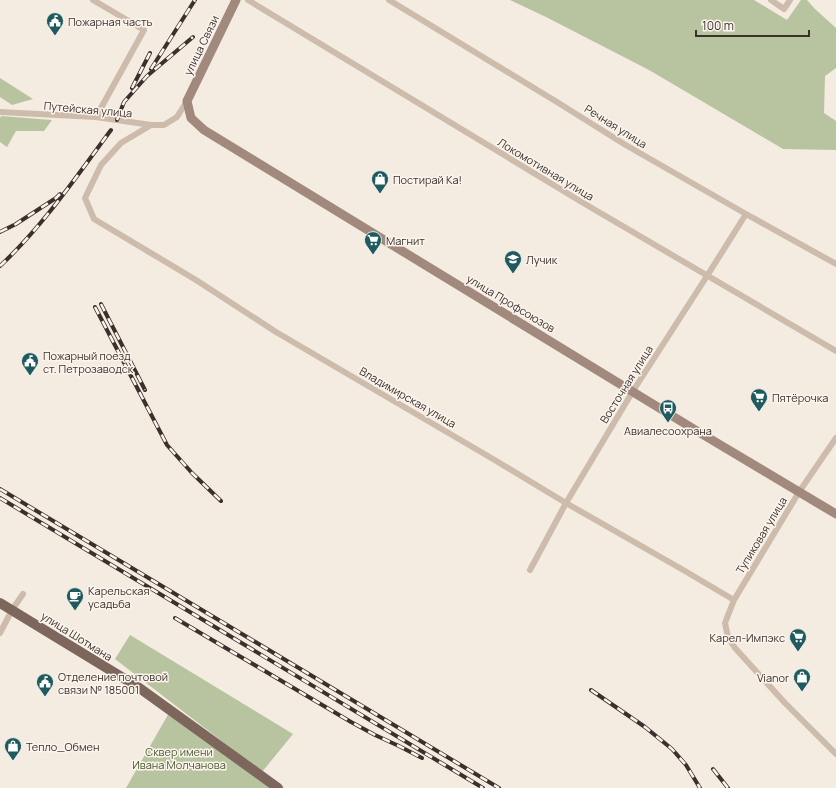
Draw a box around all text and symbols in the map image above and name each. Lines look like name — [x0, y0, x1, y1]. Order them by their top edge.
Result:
public building icon: Пожарная часть — [45, 11, 65, 36]
scale bar — [696, 12, 809, 38]
street label: улица Связи — [180, 13, 222, 77]
place label: Пожарная часть — [68, 14, 153, 29]
text: 100 m — [702, 17, 734, 34]
street label: Путейская улица — [43, 98, 133, 120]
street label: Речная улица — [582, 101, 650, 151]
street label: Локомотивная улица — [495, 134, 597, 204]
shop icon: Постирай Ка! — [370, 169, 390, 194]
place label: Постирай Ка! — [393, 172, 462, 187]
supermarket icon: Магнит — [363, 230, 383, 255]
place label: Магнит — [386, 233, 425, 248]
school or university icon: Лучик — [503, 249, 523, 274]
place label: Лучик — [526, 252, 558, 267]
street label: улица Профсоюзов — [464, 271, 558, 335]
street label: Восточная улица — [596, 342, 656, 426]
place label: Пожарный поезд ст. Петрозаводск — [43, 348, 134, 376]
public building icon: Пожарный поезд ст. Петрозаводск — [20, 351, 40, 376]
street label: Владимирская улица — [357, 363, 459, 431]
supermarket icon: Пятёрочка — [749, 387, 769, 412]
place label: Пятёрочка — [772, 390, 828, 405]
bus stop icon: Авиалесоохрана — [658, 398, 678, 423]
place label: Авиалесоохрана — [624, 423, 712, 438]
street label: Тупиковая улица — [732, 494, 790, 576]
place label: Карельская усадьба — [88, 583, 150, 611]
cafe icon: Карельская усадьба — [65, 586, 85, 611]
street label: улица Шотмана — [38, 608, 116, 664]
supermarket icon: Карел-Импэкс — [788, 627, 808, 652]
place label: Карел-Импэкс — [710, 630, 785, 645]
shop icon: Vianor — [792, 667, 812, 692]
place label: Отделение почтовой связи № 185001 — [58, 669, 168, 697]
place label: Vianor — [757, 670, 789, 685]
public building icon: Отделение почтовой связи № 185001 — [35, 672, 55, 697]
shop icon: Тепло_Обмен — [3, 736, 23, 761]
place label: Тепло_Обмен — [26, 739, 100, 754]
park label: Сквер имени Ивана Молчанова — [132, 744, 226, 772]

